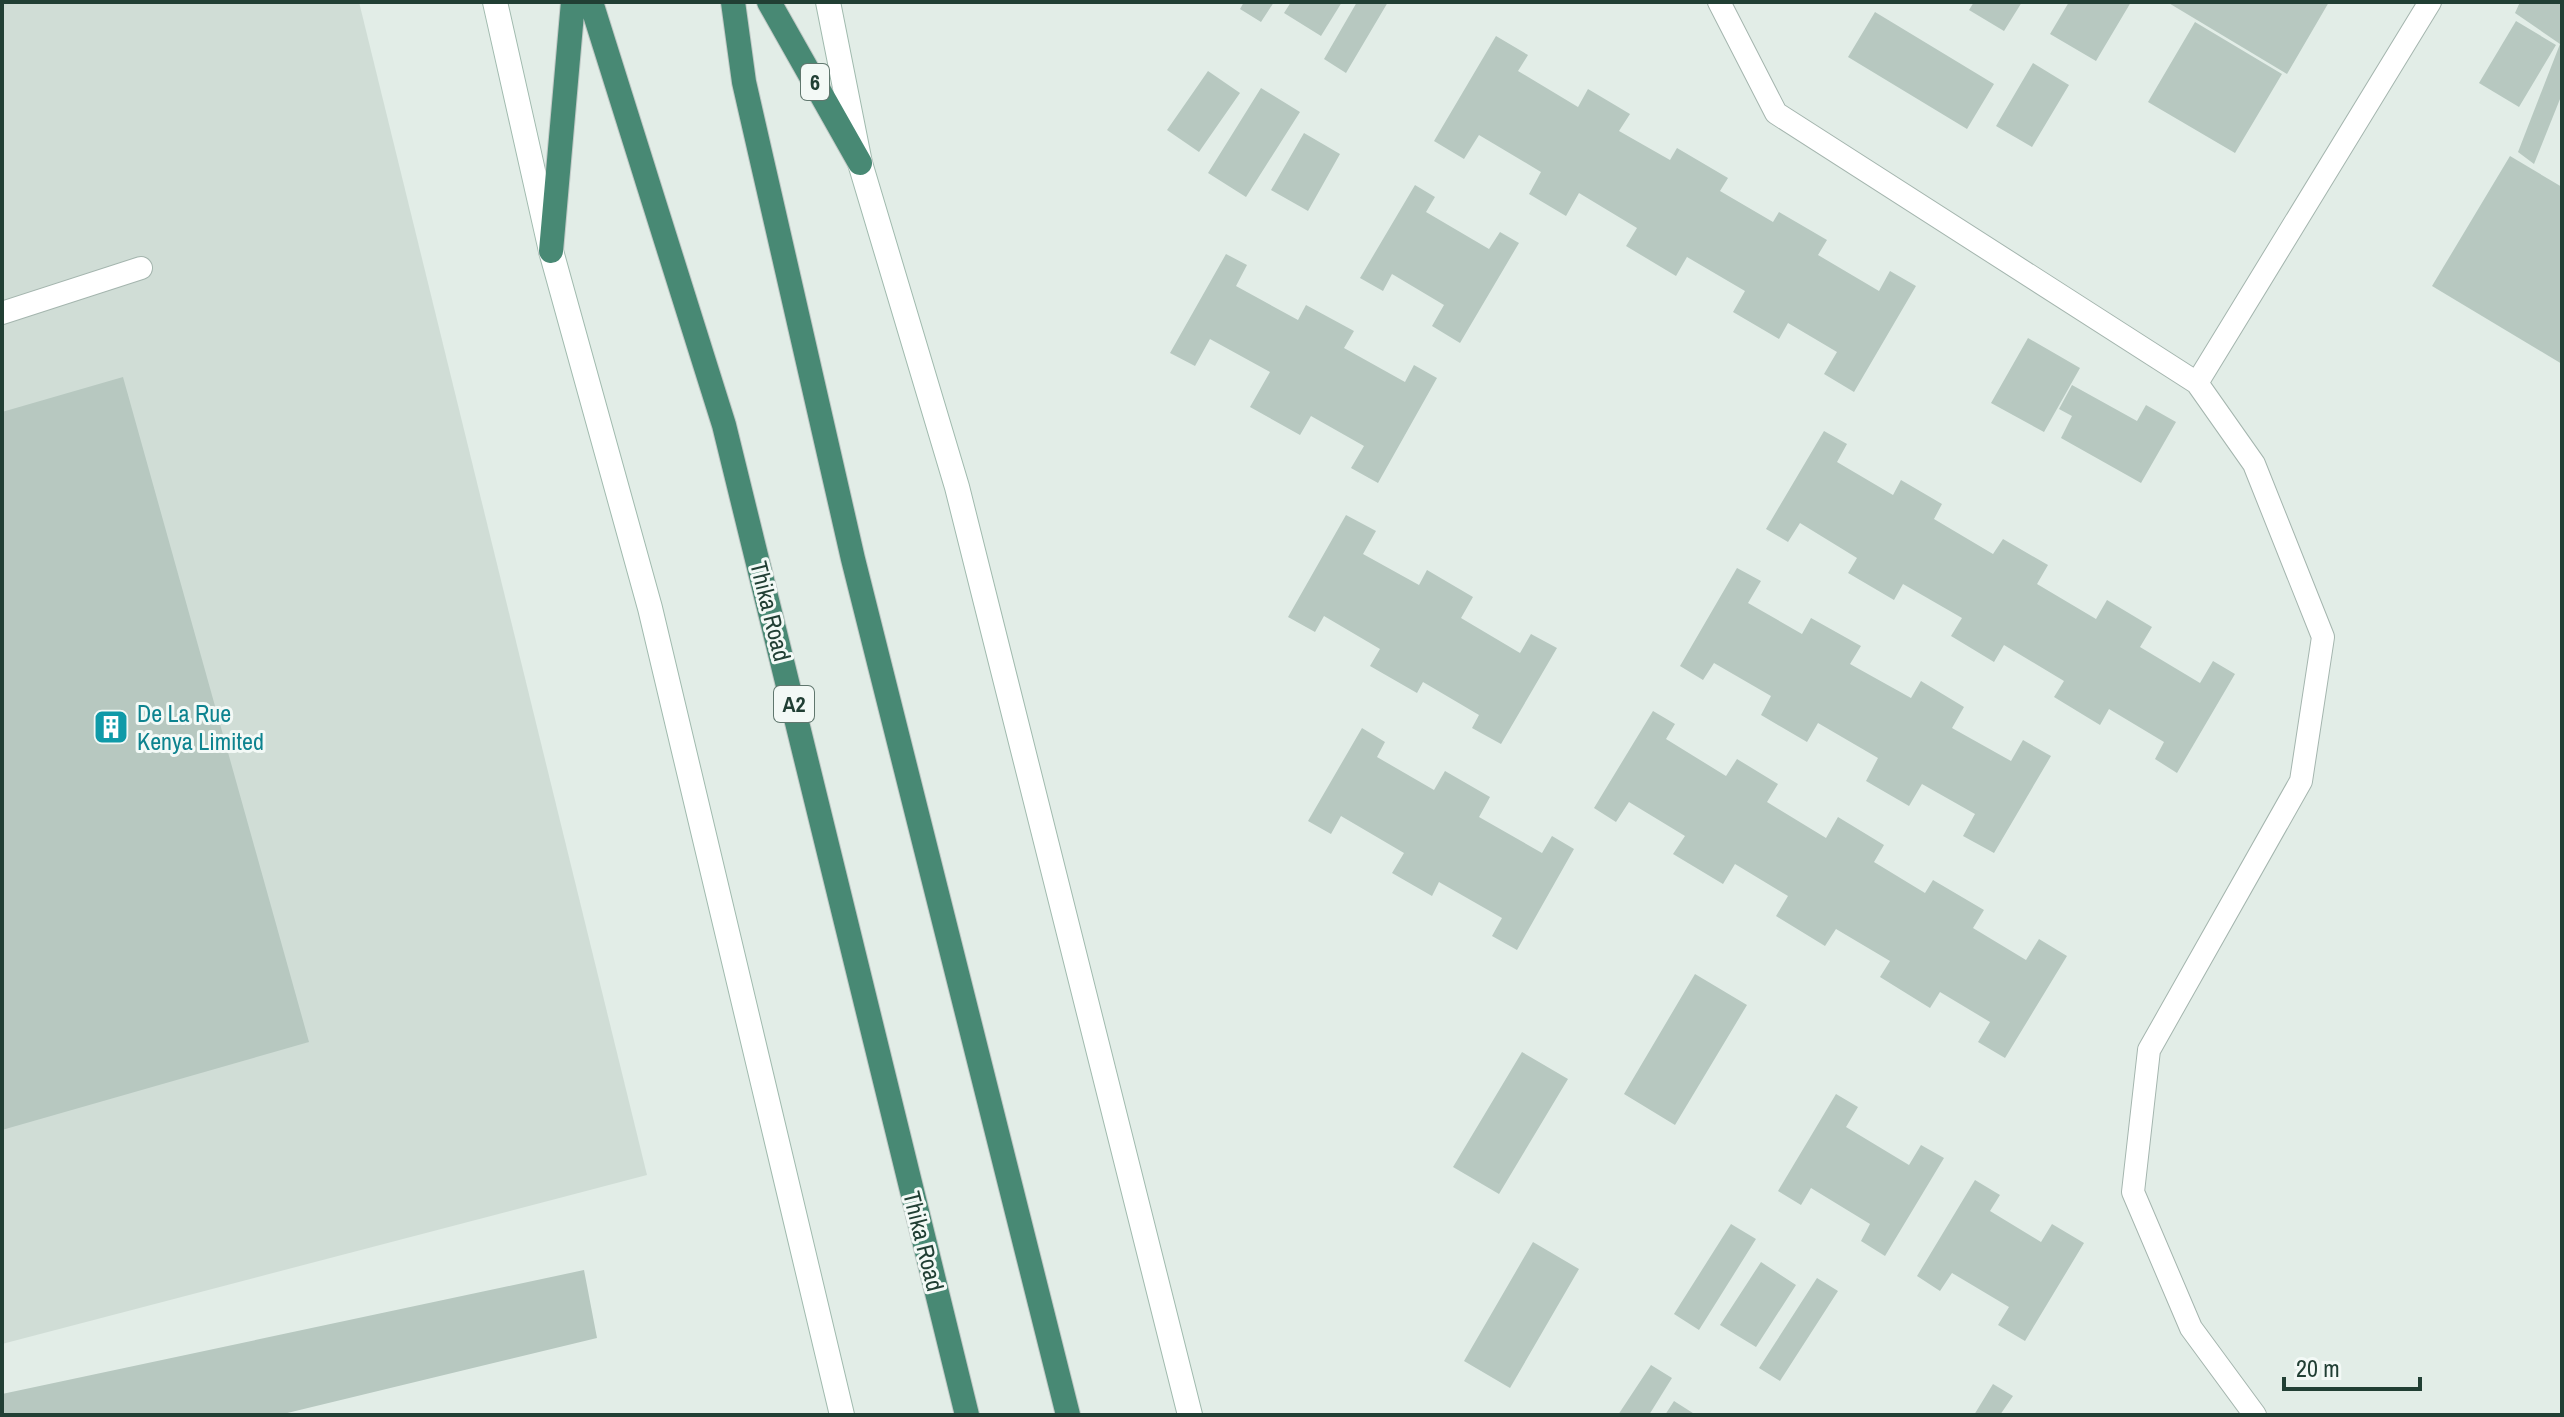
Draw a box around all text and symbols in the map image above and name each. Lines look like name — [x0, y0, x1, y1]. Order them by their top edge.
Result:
road number: 6 — [801, 64, 829, 100]
street label: Thika Road — [743, 558, 799, 664]
road number: A2 — [774, 686, 814, 722]
place label: De La Rue Kenya Limited — [137, 697, 264, 757]
building icon: De La Rue Kenya Limited — [92, 708, 130, 746]
street label: Thika Road — [896, 1188, 952, 1294]
scale bar — [2284, 1341, 2420, 1391]
text: 20 m — [2296, 1352, 2340, 1384]

